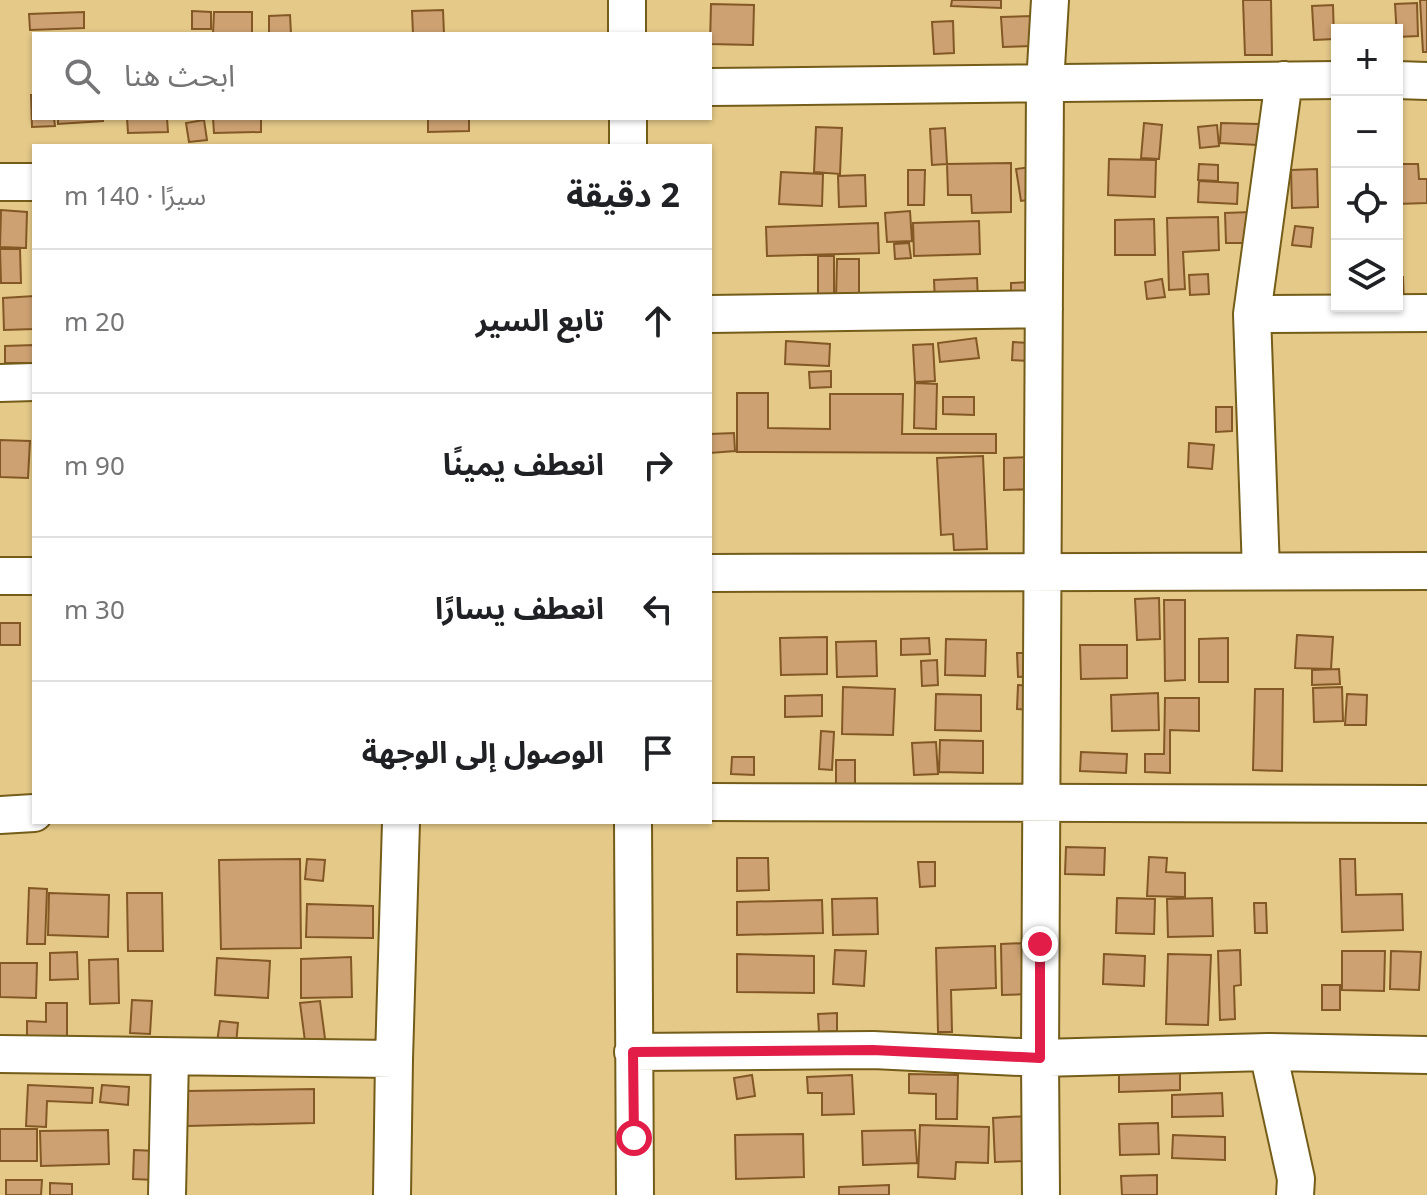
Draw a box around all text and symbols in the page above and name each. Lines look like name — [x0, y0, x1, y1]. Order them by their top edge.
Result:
map controls — [1331, 24, 1403, 312]
button: + — [1331, 24, 1403, 96]
search box — [32, 32, 712, 120]
icon: search — [60, 54, 104, 98]
text: ابحث هنا — [124, 54, 235, 95]
button: − — [1331, 96, 1403, 168]
button: locate — [1331, 168, 1403, 240]
text: 2 دقيقة — [566, 171, 680, 217]
text: سيرًا · 140 m — [64, 177, 206, 213]
button: layers — [1331, 240, 1403, 312]
text: تابع السير — [476, 299, 604, 340]
icon: ahead — [636, 299, 680, 343]
text: 20 m — [64, 303, 125, 339]
text: انعطف يمينًا — [443, 443, 604, 484]
icon: right — [636, 443, 680, 487]
text: 90 m — [64, 447, 125, 483]
text: انعطف يسارًا — [435, 587, 604, 628]
icon: left — [636, 587, 680, 631]
text: 30 m — [64, 591, 125, 627]
text: الوصول إلى الوجهة — [362, 731, 604, 772]
icon: arrive — [636, 731, 680, 775]
route end — [1022, 926, 1058, 962]
route start — [616, 1120, 652, 1156]

